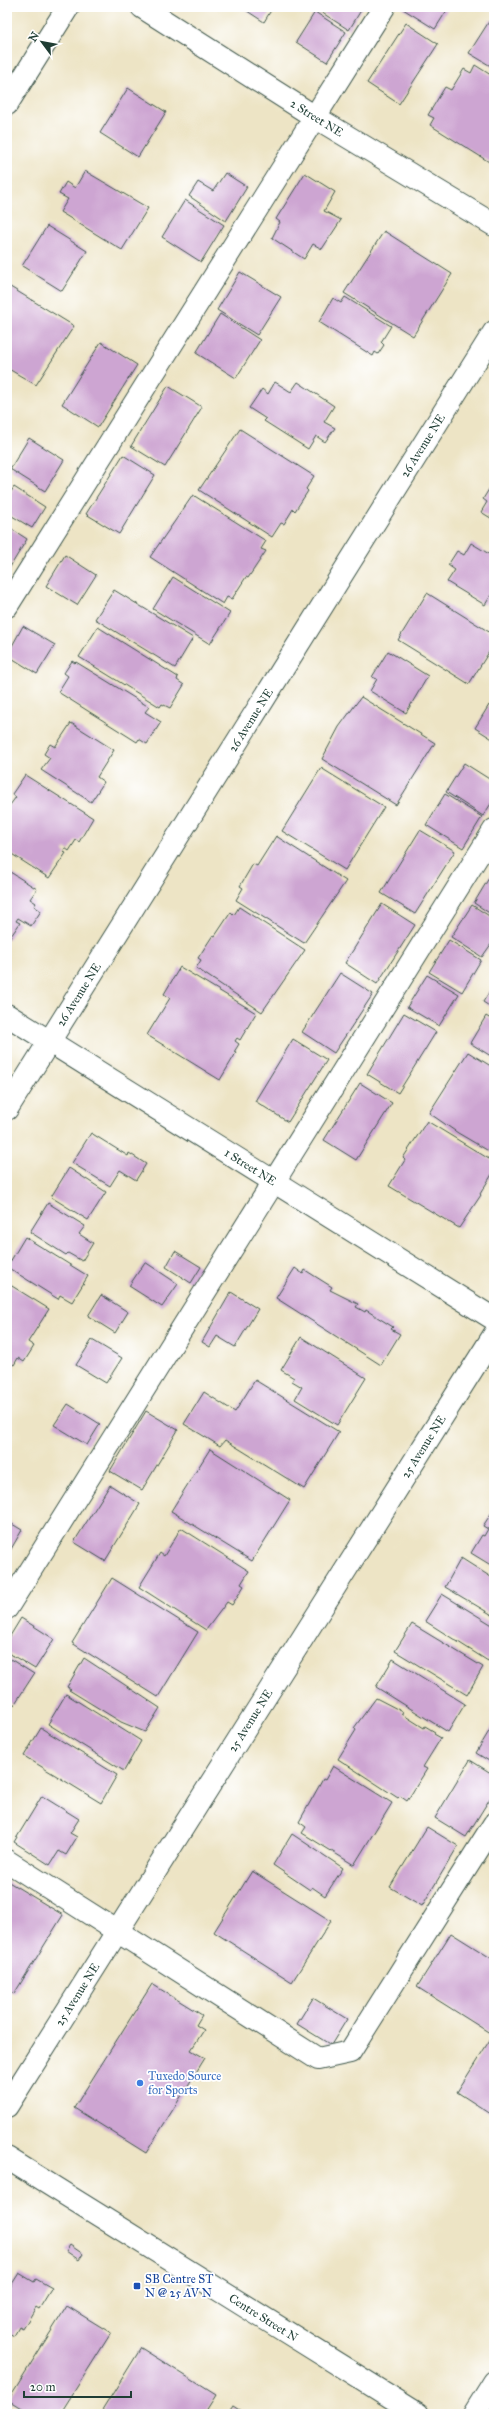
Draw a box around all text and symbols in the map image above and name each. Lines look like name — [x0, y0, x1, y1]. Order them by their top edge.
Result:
north arrow — [22, 22, 62, 62]
text: N — [26, 29, 42, 44]
street label: 2 Street NE — [288, 96, 346, 140]
street label: 26 Avenue NE — [398, 411, 448, 480]
street label: 26 Avenue NE — [226, 685, 276, 754]
street label: 26 Avenue NE — [54, 960, 104, 1029]
street label: 1 Street NE — [222, 1146, 279, 1189]
street label: 25 Avenue NE — [399, 1412, 449, 1480]
street label: 25 Avenue NE — [226, 1686, 276, 1754]
street label: 25 Avenue NE — [52, 1960, 103, 2028]
place label: Tuxedo Source for Sports — [148, 2069, 221, 2097]
marker: Tuxedo Source for Sports — [135, 2078, 145, 2088]
place label: SB Centre ST N @ 25 AV N — [145, 2272, 213, 2300]
marker: SB Centre ST N @ 25 AV N — [132, 2281, 142, 2291]
street label: Centre Street N — [226, 2291, 300, 2344]
scale bar — [24, 2373, 131, 2399]
text: 20 m — [30, 2380, 56, 2394]

